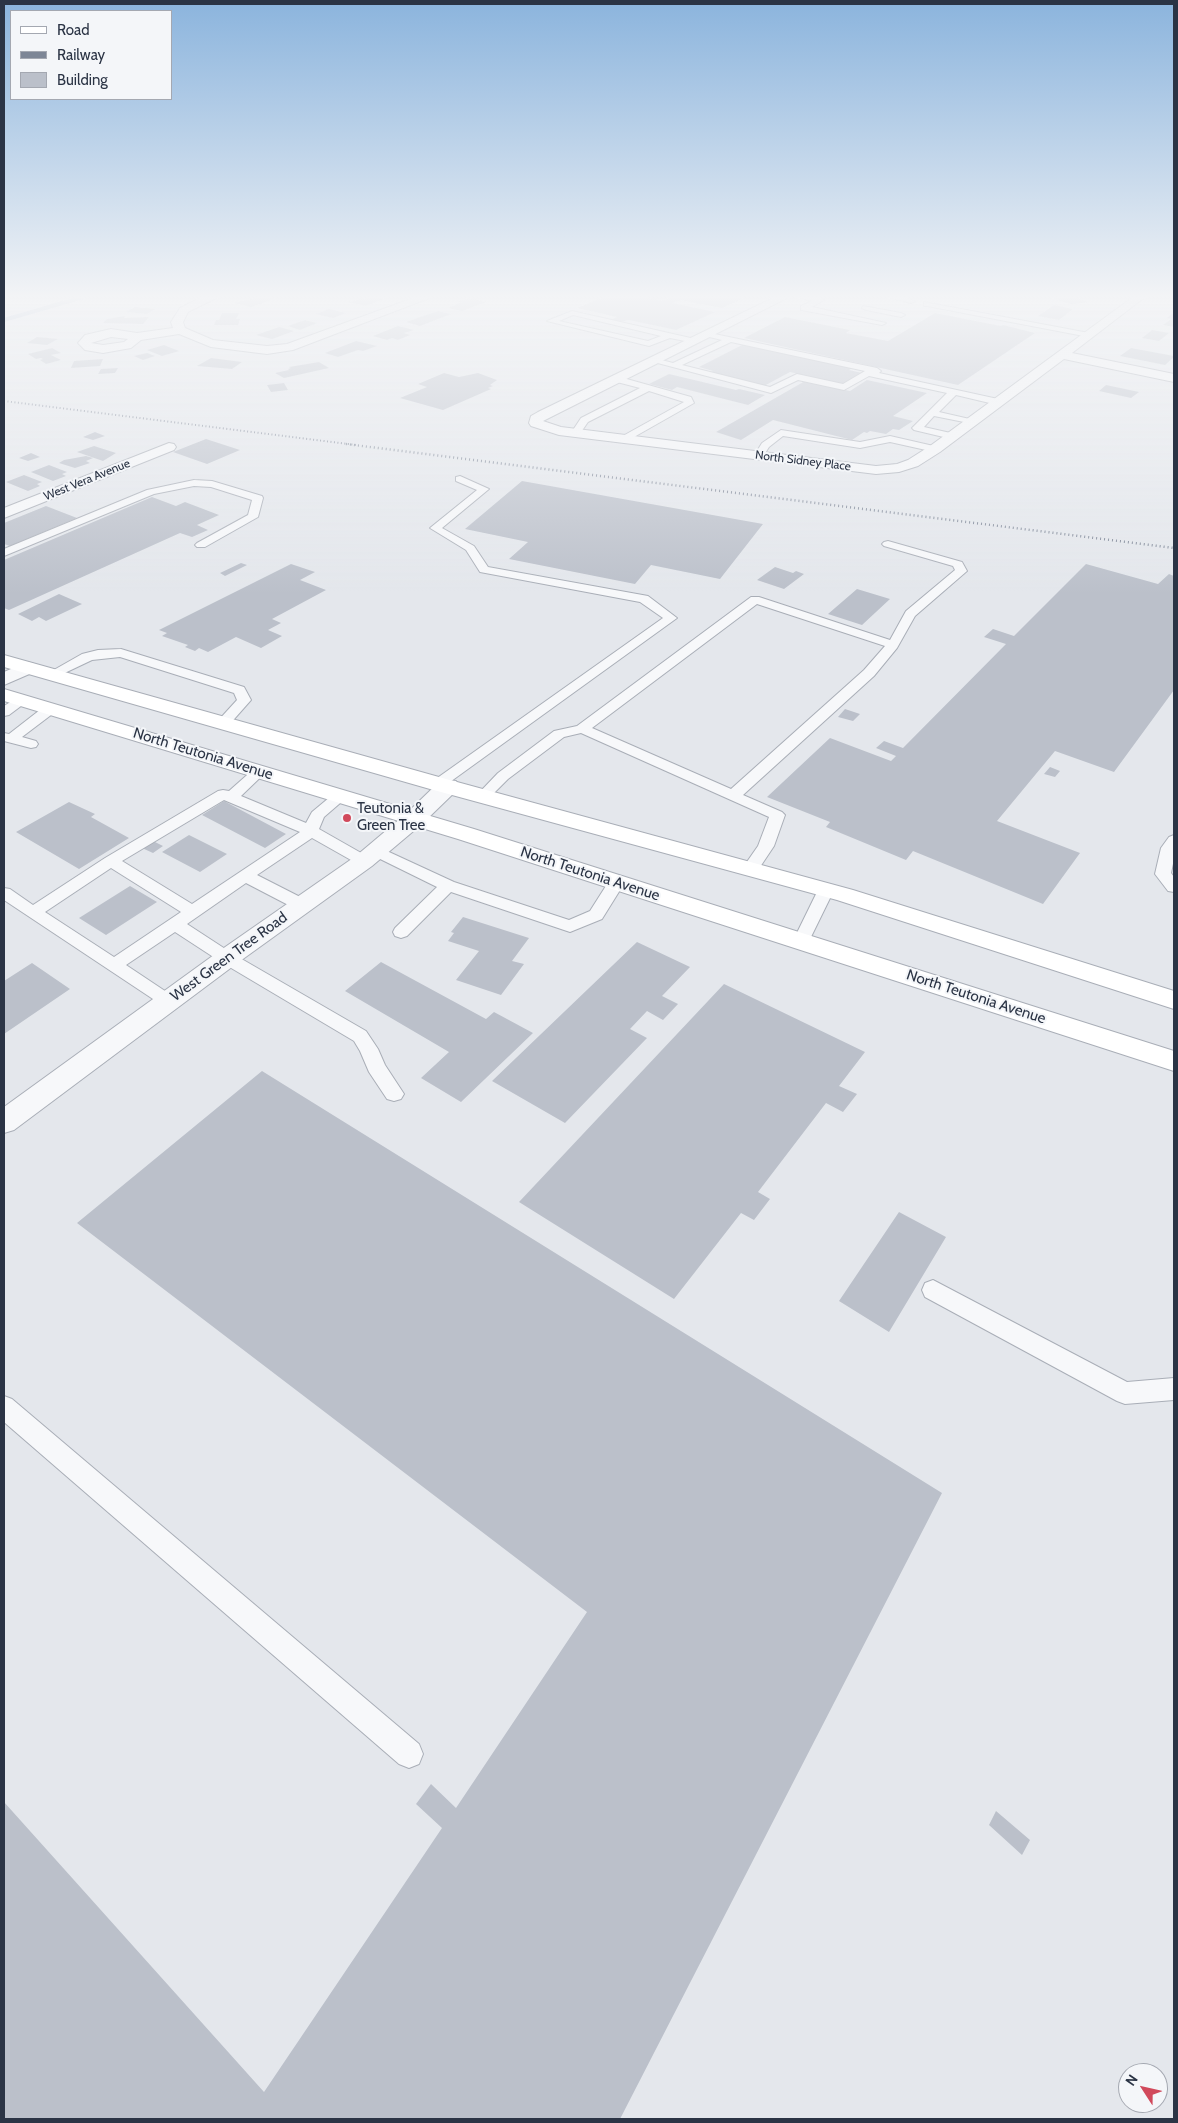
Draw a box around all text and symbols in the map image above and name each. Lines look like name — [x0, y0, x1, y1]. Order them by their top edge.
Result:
legend — [10, 10, 172, 100]
text: Road — [57, 21, 90, 39]
text: Railway — [57, 46, 105, 64]
text: Building — [57, 71, 108, 89]
street label: North Sidney Place — [754, 448, 852, 474]
street label: West Vera Avenue — [42, 456, 132, 504]
street label: North Teutonia Avenue — [131, 724, 275, 784]
place label: Teutonia & Green Tree — [357, 800, 425, 835]
marker: Teutonia & Green Tree — [341, 812, 353, 824]
street label: North Teutonia Avenue — [518, 843, 662, 905]
street label: West Green Tree Road — [167, 909, 291, 1005]
street label: North Teutonia Avenue — [904, 966, 1048, 1028]
north arrow — [1118, 2063, 1168, 2113]
text: N — [1121, 2071, 1142, 2089]

